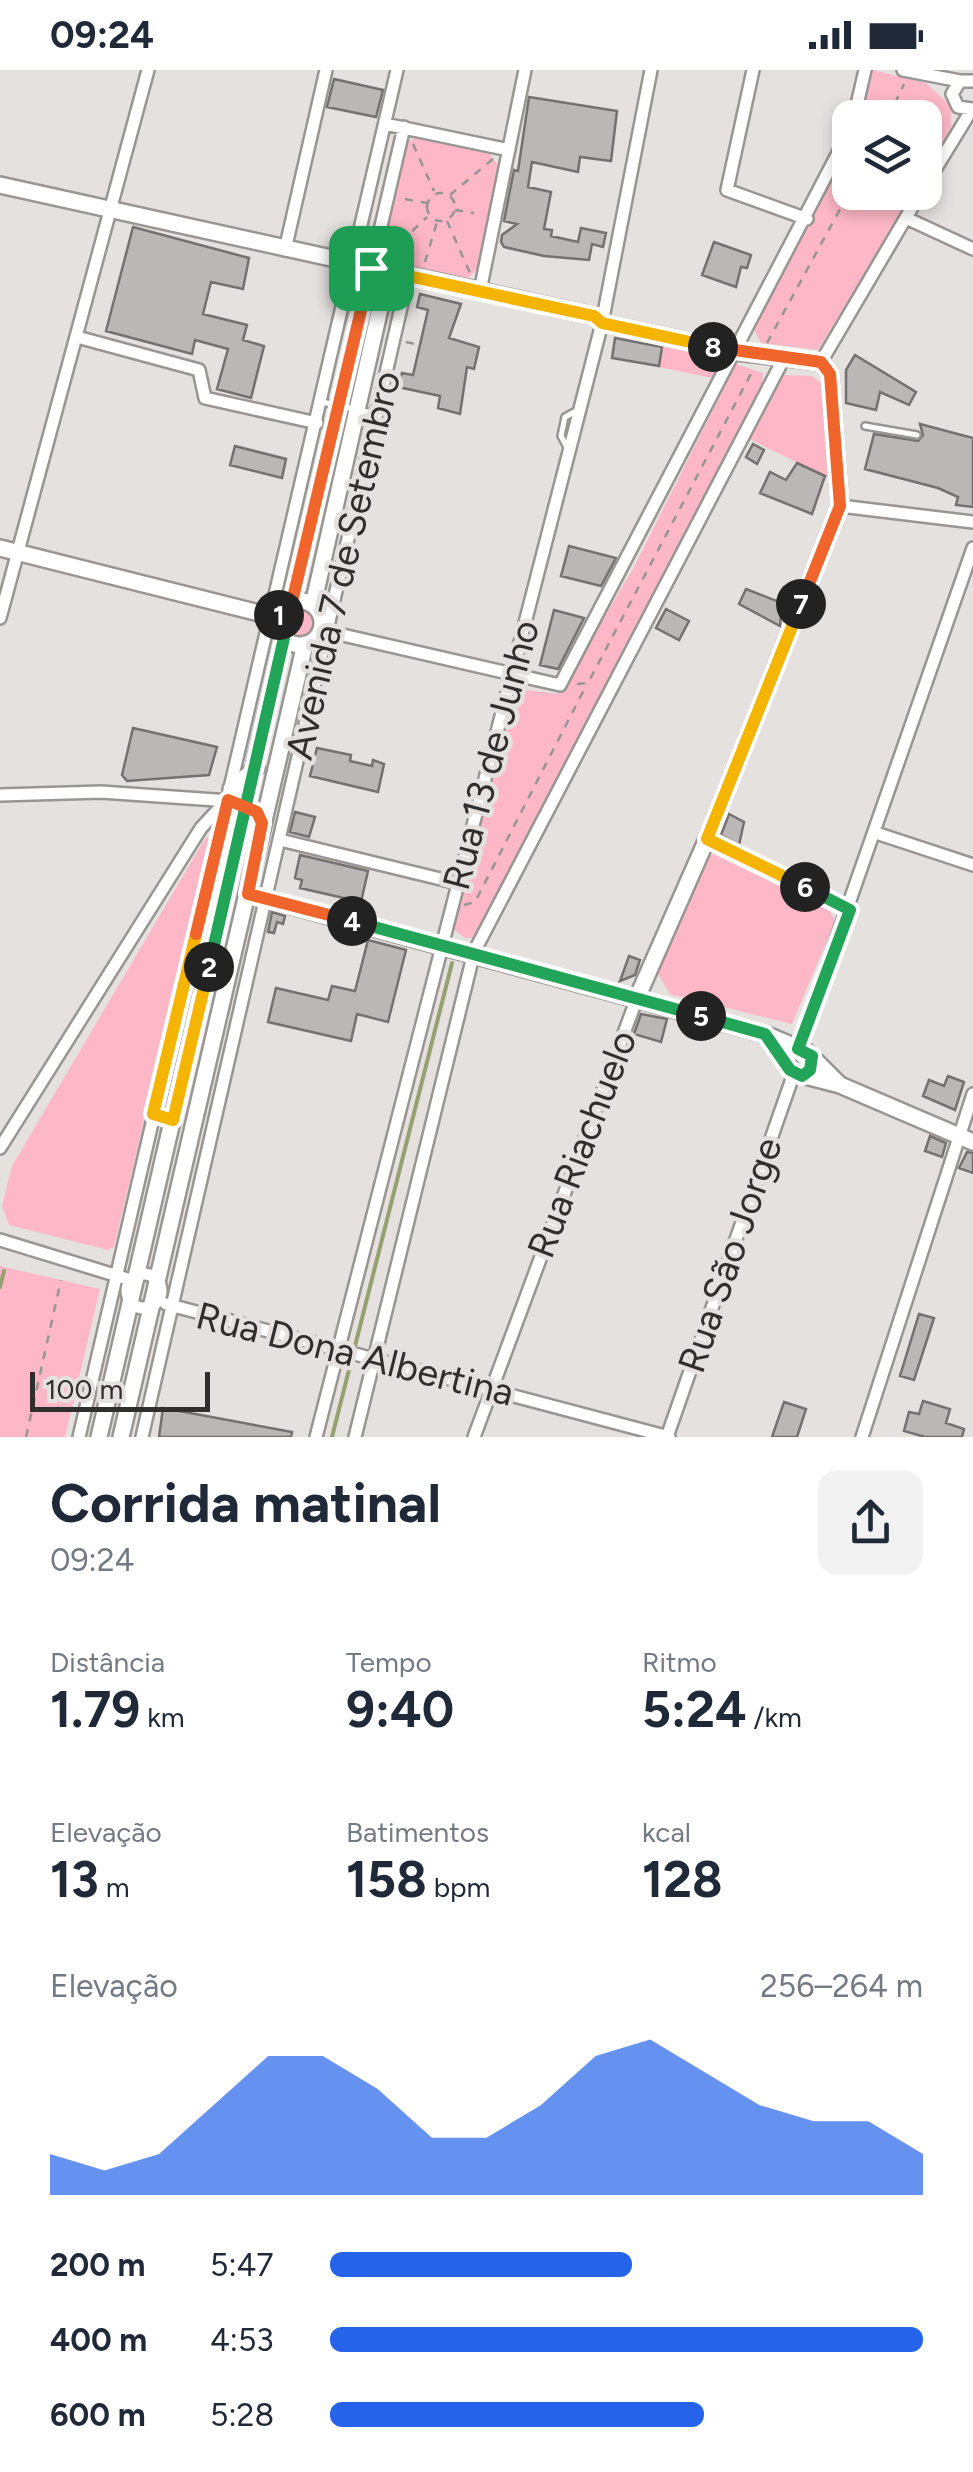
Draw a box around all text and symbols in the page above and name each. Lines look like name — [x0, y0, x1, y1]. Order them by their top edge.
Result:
text: 09:24 — [50, 12, 154, 58]
map controls — [832, 100, 942, 210]
button: layers — [832, 100, 942, 210]
pin — [329, 226, 414, 311]
icon: arrive — [344, 241, 399, 296]
pin: 8 — [688, 322, 738, 372]
text: 8 — [704, 330, 722, 364]
street label: Avenida 7 de Setembro — [276, 366, 410, 764]
pin: 7 — [776, 579, 826, 629]
text: 7 — [793, 587, 809, 621]
pin: 1 — [254, 590, 304, 640]
text: 1 — [273, 598, 285, 632]
street label: Rua 13 de Junho — [433, 615, 549, 895]
pin: 6 — [780, 862, 830, 912]
text: 6 — [797, 870, 813, 904]
pin: 4 — [327, 896, 377, 946]
text: 4 — [343, 904, 361, 938]
pin: 2 — [184, 942, 234, 992]
text: 2 — [201, 950, 217, 984]
pin: 5 — [676, 991, 726, 1041]
text: 5 — [693, 999, 709, 1033]
street label: Rua Riachuelo — [518, 1024, 646, 1264]
street label: Rua São Jorge — [668, 1132, 792, 1378]
street label: Rua Dona Albertina — [191, 1292, 519, 1416]
scale bar — [30, 1367, 210, 1412]
text: 100 m — [45, 1372, 123, 1406]
text: Corrida matinal — [50, 1470, 441, 1536]
button: share — [818, 1470, 923, 1575]
text: 09:24 — [50, 1541, 134, 1579]
text: Distância — [50, 1645, 165, 1679]
text: Tempo — [346, 1645, 432, 1679]
text: Ritmo — [642, 1645, 717, 1679]
text: 1.79 — [50, 1679, 140, 1740]
text: 9:40 — [346, 1679, 454, 1740]
text: 5:24 — [642, 1679, 747, 1740]
text: km — [140, 1700, 185, 1734]
text: /km — [747, 1700, 802, 1734]
text: Elevação — [50, 1815, 162, 1849]
text: Batimentos — [346, 1815, 489, 1849]
text: kcal — [642, 1815, 691, 1849]
text: 13 — [50, 1849, 99, 1910]
text: 158 — [346, 1849, 427, 1910]
text: 128 — [642, 1849, 723, 1910]
text: m — [99, 1870, 130, 1904]
text: bpm — [427, 1870, 490, 1904]
text: Elevação — [50, 1967, 178, 2005]
text: 256–264 m — [760, 1967, 923, 2005]
text: 200 m — [50, 2246, 146, 2284]
text: 5:47 — [210, 2246, 274, 2284]
text: 400 m — [50, 2321, 147, 2359]
text: 4:53 — [210, 2321, 274, 2359]
text: 600 m — [50, 2396, 146, 2434]
text: 5:28 — [210, 2396, 274, 2434]

